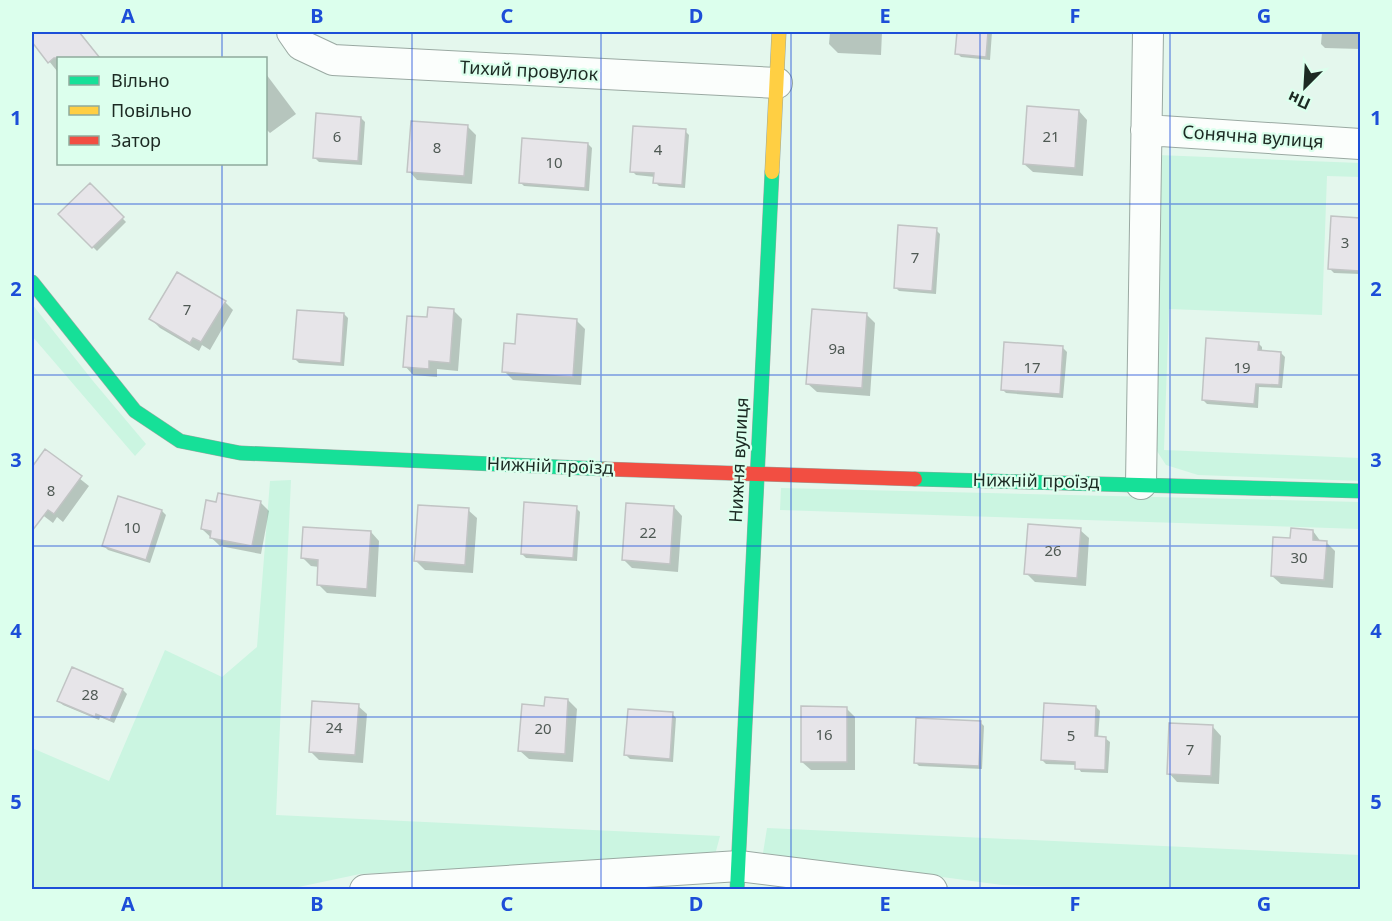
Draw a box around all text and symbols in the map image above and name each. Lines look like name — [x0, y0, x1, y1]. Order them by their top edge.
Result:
text: A — [121, 2, 135, 29]
text: B — [310, 2, 324, 29]
text: C — [501, 2, 514, 29]
text: D — [689, 2, 703, 29]
text: E — [879, 2, 891, 29]
text: F — [1070, 2, 1080, 29]
text: G — [1257, 2, 1271, 29]
street label: Тихий провулок — [459, 54, 599, 86]
legend — [57, 57, 267, 165]
north arrow — [1275, 57, 1335, 117]
text: Вільно — [111, 68, 169, 92]
text: Пн — [1284, 86, 1314, 115]
text: Повільно — [111, 98, 192, 122]
text: 1 — [10, 104, 22, 131]
text: 1 — [1370, 104, 1382, 131]
street label: Сонячна вулиця — [1182, 119, 1324, 153]
house number: 6 — [333, 126, 341, 146]
house number: 21 — [1042, 126, 1060, 146]
text: Затор — [111, 128, 161, 152]
house number: 8 — [433, 137, 441, 157]
house number: 4 — [654, 139, 663, 159]
house number: 10 — [545, 152, 563, 172]
house number: 3 — [1341, 232, 1349, 252]
house number: 7 — [911, 247, 919, 267]
text: 2 — [10, 275, 22, 302]
text: 2 — [1370, 275, 1382, 302]
house number: 7 — [183, 299, 191, 319]
house number: 9а — [829, 338, 845, 358]
house number: 17 — [1023, 357, 1041, 377]
house number: 19 — [1233, 357, 1251, 377]
street label: Нижня вулиця — [723, 397, 753, 523]
text: 3 — [10, 446, 22, 473]
text: 3 — [1370, 446, 1382, 473]
street label: Нижній проїзд — [486, 451, 614, 479]
street label: Нижній проїзд — [972, 467, 1100, 493]
house number: 8 — [47, 480, 55, 500]
house number: 10 — [123, 517, 141, 537]
house number: 22 — [639, 522, 657, 542]
house number: 26 — [1044, 540, 1062, 560]
house number: 30 — [1290, 547, 1308, 567]
text: 4 — [10, 617, 22, 644]
text: 4 — [1370, 617, 1382, 644]
house number: 28 — [81, 684, 99, 704]
house number: 24 — [325, 717, 343, 737]
house number: 20 — [534, 718, 552, 738]
house number: 16 — [815, 724, 833, 744]
house number: 5 — [1067, 725, 1075, 745]
house number: 7 — [1186, 739, 1194, 759]
text: 5 — [10, 788, 22, 815]
text: 5 — [1370, 788, 1382, 815]
text: A — [121, 890, 135, 917]
text: B — [310, 890, 324, 917]
text: C — [501, 890, 514, 917]
text: D — [689, 890, 703, 917]
text: E — [879, 890, 891, 917]
text: F — [1070, 890, 1080, 917]
text: G — [1257, 890, 1271, 917]

